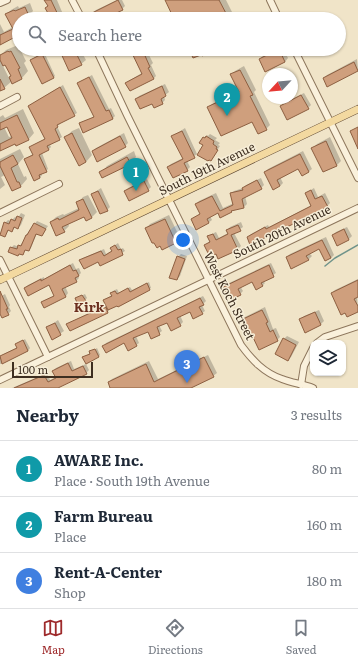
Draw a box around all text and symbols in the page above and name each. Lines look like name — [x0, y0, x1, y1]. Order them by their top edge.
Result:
search box — [12, 12, 346, 56]
icon: search — [26, 23, 48, 45]
text: Search here — [58, 23, 142, 46]
north arrow — [262, 68, 298, 104]
pin: 2 — [214, 83, 240, 116]
street label: South 19th Avenue — [155, 137, 258, 199]
pin: 1 — [123, 158, 149, 191]
street label: South 20th Avenue — [230, 200, 334, 263]
your location — [173, 230, 193, 250]
street label: West Koch Street — [200, 248, 260, 343]
district label: Kirk — [74, 297, 105, 316]
map controls — [310, 340, 346, 376]
button: layers — [310, 340, 346, 376]
pin: 3 — [174, 350, 200, 383]
scale bar — [12, 360, 93, 379]
text: 100 m — [18, 361, 48, 377]
text: Nearby — [16, 402, 79, 427]
text: 3 results — [291, 405, 342, 424]
text: AWARE Inc. — [54, 448, 144, 471]
text: 1 — [26, 459, 32, 478]
text: 80 m — [312, 459, 342, 478]
text: Place · South 19th Avenue — [54, 471, 210, 490]
text: Farm Bureau — [54, 504, 153, 527]
text: 2 — [26, 515, 32, 534]
text: 160 m — [307, 515, 342, 534]
text: Place — [54, 527, 86, 546]
text: Rent-A-Center — [54, 560, 162, 583]
text: 3 — [25, 571, 33, 590]
text: 180 m — [307, 571, 342, 590]
text: Shop — [54, 583, 86, 602]
tab: Map — [41, 617, 65, 657]
tab: Directions — [148, 617, 203, 657]
tab: Saved — [286, 617, 316, 657]

